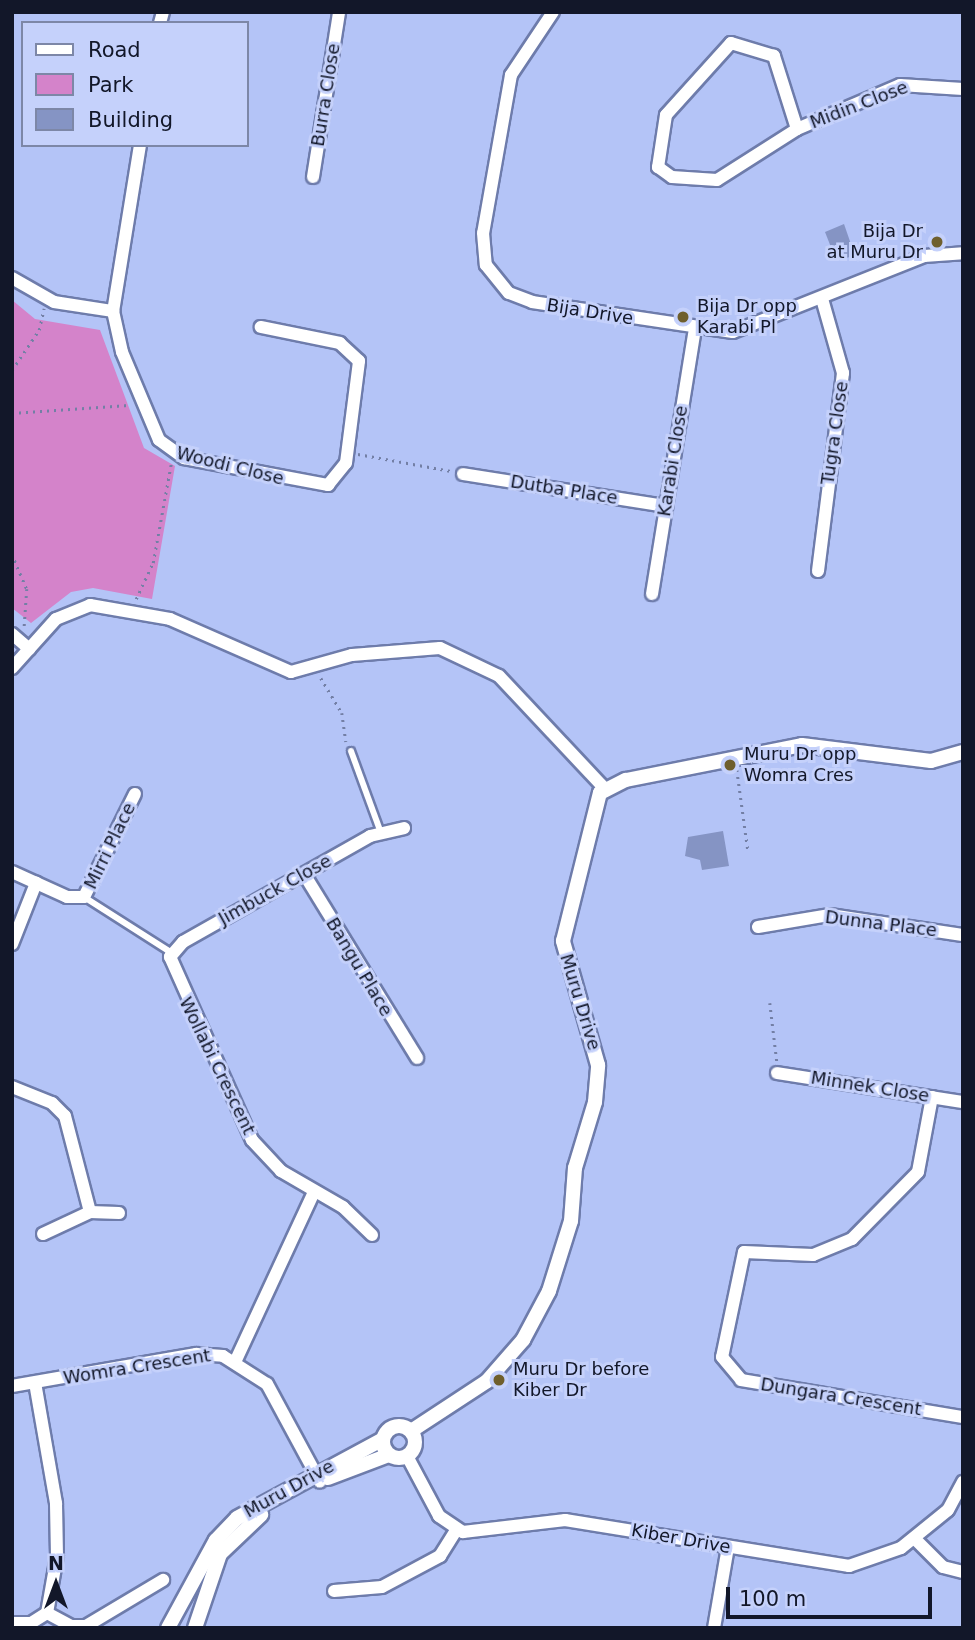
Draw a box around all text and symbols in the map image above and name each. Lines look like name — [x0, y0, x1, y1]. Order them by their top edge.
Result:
legend — [21, 21, 248, 147]
text: Road — [88, 38, 141, 62]
street label: Burra Close — [307, 42, 345, 148]
text: Park — [88, 73, 133, 97]
street label: Midin Close — [807, 76, 911, 134]
text: Building — [88, 108, 173, 132]
place label: Bija Dr at Muru Dr — [826, 221, 923, 264]
marker: Bija Dr at Muru Dr — [929, 234, 945, 250]
street label: Bija Drive — [545, 295, 635, 329]
place label: Bija Dr opp Karabi Pl — [697, 296, 797, 338]
marker: Bija Dr opp Karabi Pl — [675, 309, 691, 325]
street label: Tugra Close — [817, 380, 853, 486]
street label: Karabi Close — [654, 404, 692, 518]
street label: Woodi Close — [174, 442, 286, 490]
street label: Dutba Place — [509, 471, 619, 509]
place label: Muru Dr opp Womra Cres — [744, 744, 856, 786]
marker: Muru Dr opp Womra Cres — [722, 757, 738, 773]
street label: Mirri Place — [80, 799, 140, 893]
street label: Jimbuck Close — [215, 850, 335, 930]
street label: Dunna Place — [824, 906, 938, 942]
street label: Bangu Place — [321, 914, 397, 1020]
street label: Muru Drive — [555, 951, 605, 1053]
street label: Wollabi Crescent — [174, 994, 260, 1138]
street label: Minnek Close — [809, 1067, 931, 1107]
street label: Womra Crescent — [62, 1345, 212, 1389]
place label: Muru Dr before Kiber Dr — [513, 1359, 649, 1402]
marker: Muru Dr before Kiber Dr — [491, 1372, 507, 1388]
street label: Dungara Crescent — [759, 1374, 923, 1420]
street label: Muru Drive — [240, 1455, 338, 1523]
street label: Kiber Drive — [630, 1520, 732, 1558]
north arrow — [21, 1549, 91, 1619]
text: N — [48, 1552, 64, 1574]
scale bar — [730, 1574, 936, 1618]
text: 100 m — [739, 1587, 806, 1611]

